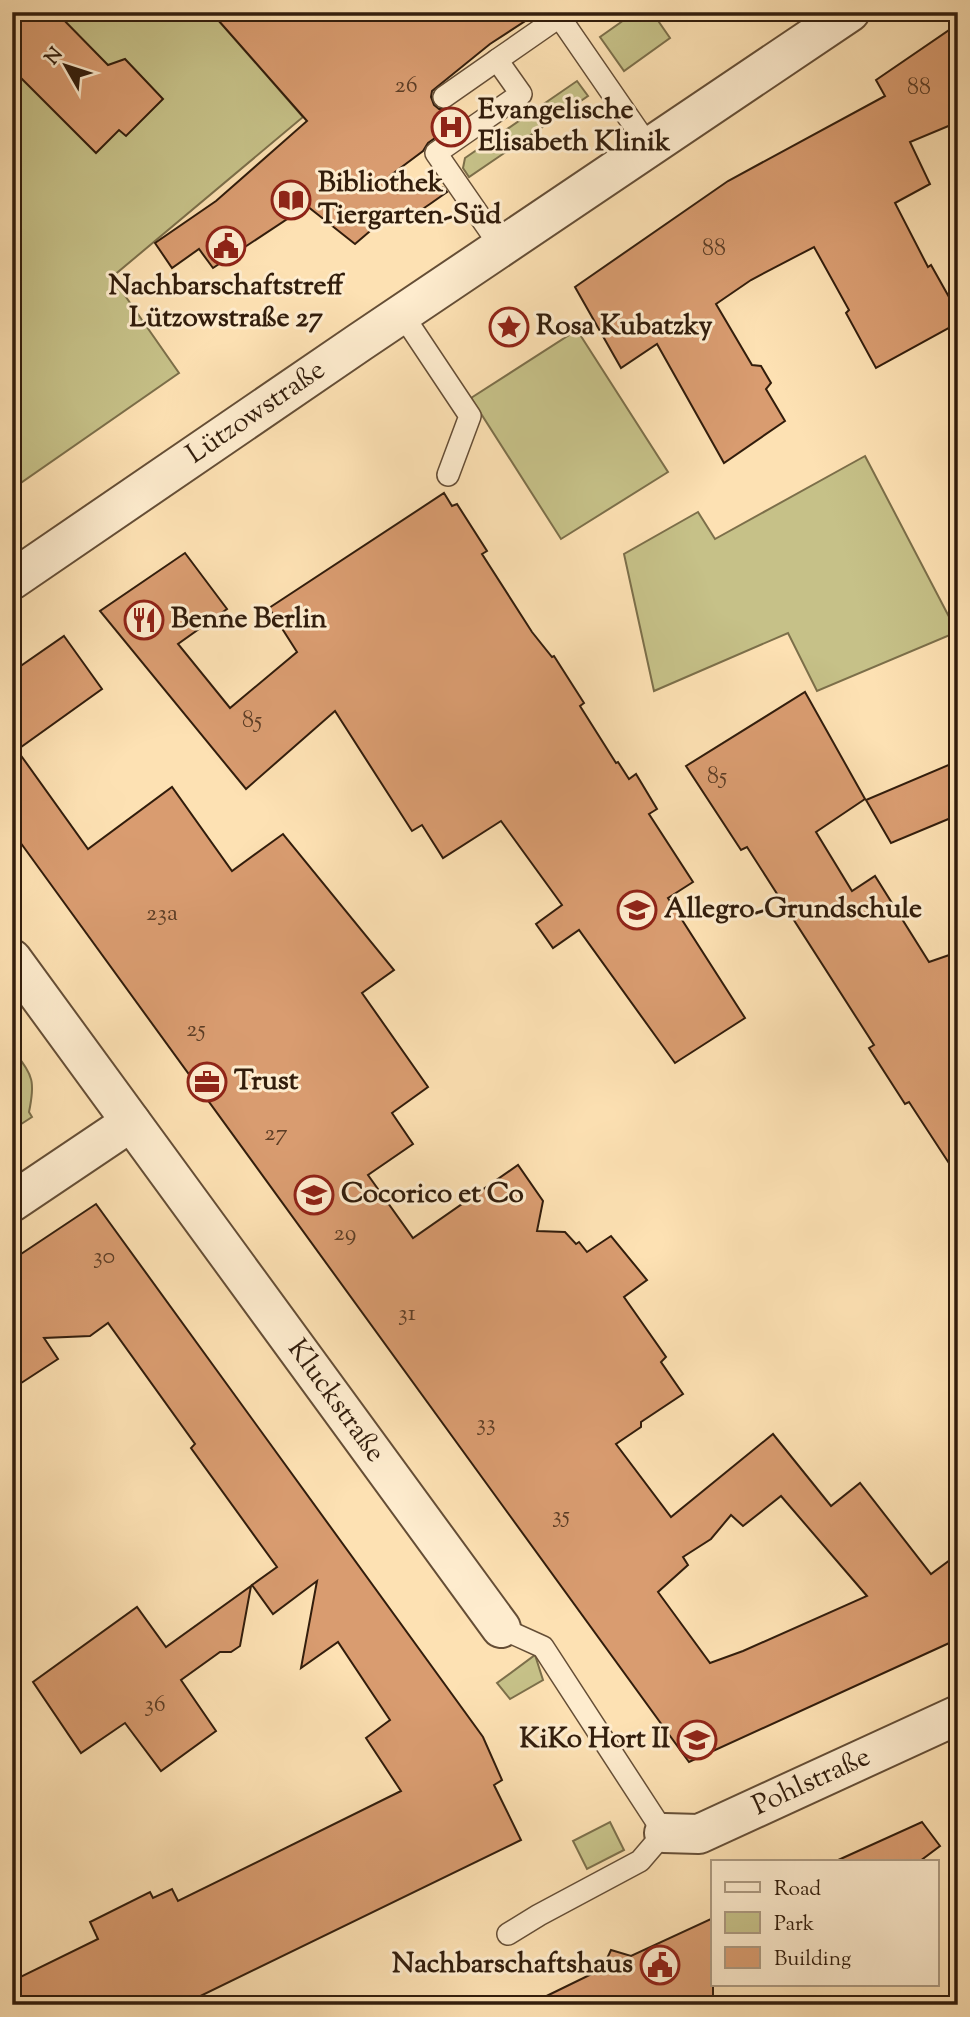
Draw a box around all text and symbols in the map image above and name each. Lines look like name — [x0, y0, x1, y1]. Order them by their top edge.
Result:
north arrow — [32, 32, 102, 102]
text: N — [39, 42, 70, 71]
house number: 26 — [394, 69, 418, 103]
house number: 88 — [907, 71, 931, 105]
place label: Evangelische Elisabeth Klinik — [478, 91, 671, 163]
hospital icon: Evangelische Elisabeth Klinik — [430, 106, 472, 148]
place label: Bibliothek Tiergarten-Süd — [318, 164, 502, 236]
library icon: Bibliothek Tiergarten-Süd — [270, 179, 312, 221]
public building icon: Nachbarschaftstreff Lützowstraße 27 — [205, 225, 247, 267]
house number: 88 — [702, 232, 726, 266]
place label: Nachbarschaftstreff Lützowstraße 27 — [109, 267, 345, 339]
place icon: Rosa Kubatzky — [488, 306, 530, 348]
place label: Rosa Kubatzky — [536, 307, 712, 347]
street label: Lützowstraße — [179, 351, 334, 475]
restaurant icon: Benne Berlin — [123, 599, 165, 641]
place label: Benne Berlin — [171, 600, 327, 640]
house number: 85 — [242, 704, 262, 738]
house number: 85 — [707, 760, 727, 794]
school or university icon: Allegro-Grundschule — [616, 889, 658, 931]
place label: Allegro-Grundschule — [664, 890, 922, 930]
house number: 23a — [146, 897, 178, 931]
house number: 25 — [186, 1013, 206, 1047]
office icon: Trust — [186, 1061, 228, 1103]
place label: Trust — [234, 1062, 299, 1102]
house number: 27 — [264, 1117, 288, 1151]
school or university icon: Cocorico et Co — [293, 1174, 335, 1216]
place label: Cocorico et Co — [341, 1175, 524, 1215]
house number: 29 — [334, 1217, 356, 1251]
house number: 30 — [93, 1240, 115, 1274]
house number: 31 — [398, 1297, 416, 1331]
street label: Kluckstraße — [277, 1332, 394, 1471]
house number: 33 — [476, 1407, 496, 1441]
house number: 35 — [552, 1499, 570, 1533]
house number: 36 — [144, 1688, 166, 1722]
school or university icon: KiKo Hort II — [676, 1719, 718, 1761]
place label: KiKo Hort II — [520, 1720, 671, 1760]
street label: Pohlstraße — [746, 1738, 877, 1827]
legend — [711, 1860, 939, 1986]
text: Road — [774, 1875, 821, 1905]
text: Park — [774, 1910, 815, 1940]
public building icon: Nachbarschaftshaus — [639, 1944, 681, 1986]
place label: Nachbarschaftshaus — [392, 1945, 633, 1985]
text: Building — [774, 1945, 851, 1975]

